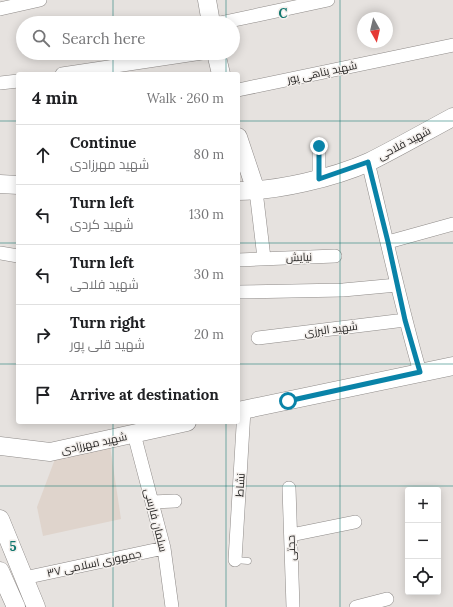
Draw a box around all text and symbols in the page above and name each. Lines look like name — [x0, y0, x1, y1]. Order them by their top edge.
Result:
text: C — [279, 5, 288, 22]
north arrow — [357, 12, 393, 48]
search box — [16, 16, 240, 60]
icon: search — [30, 27, 52, 49]
text: Search here — [62, 29, 145, 48]
street label: شهید پناهی پور — [285, 58, 358, 86]
text: 4 min — [32, 87, 78, 109]
text: Walk · 260 m — [147, 90, 224, 107]
street label: شهید فلاحی — [375, 123, 433, 163]
text: Continue — [70, 133, 136, 152]
route end — [310, 137, 328, 155]
icon: ahead — [32, 144, 54, 166]
text: 80 m — [194, 146, 224, 163]
text: شهید مهرزادی — [70, 156, 149, 173]
text: Turn left — [70, 193, 134, 212]
icon: left — [32, 204, 54, 226]
text: 130 m — [189, 206, 224, 223]
text: شهید کردی — [70, 216, 133, 233]
street label: نیایش — [286, 250, 312, 264]
text: Turn left — [70, 253, 134, 272]
icon: left — [32, 264, 54, 286]
text: 30 m — [194, 266, 224, 283]
text: شهید فلاحی — [70, 276, 139, 293]
text: Turn right — [70, 313, 146, 332]
street label: شهید البرزی — [304, 319, 358, 339]
icon: right — [32, 324, 54, 346]
text: 20 m — [194, 326, 224, 343]
text: شهید قلی پور — [70, 336, 145, 353]
icon: arrive — [32, 384, 54, 406]
text: Arrive at destination — [70, 385, 219, 404]
route start — [279, 392, 297, 410]
street label: شهید مهرزادی — [60, 429, 128, 457]
street label: نشاط — [232, 473, 248, 497]
street label: سلمان فارسی — [141, 487, 171, 553]
map controls — [405, 487, 441, 595]
button: + — [405, 487, 441, 523]
button: − — [405, 523, 441, 559]
street label: حجتی — [284, 535, 298, 561]
text: 5 — [9, 538, 17, 555]
street label: جمهوری اسلامی ۳۷ — [45, 546, 143, 580]
button: locate — [405, 559, 441, 595]

